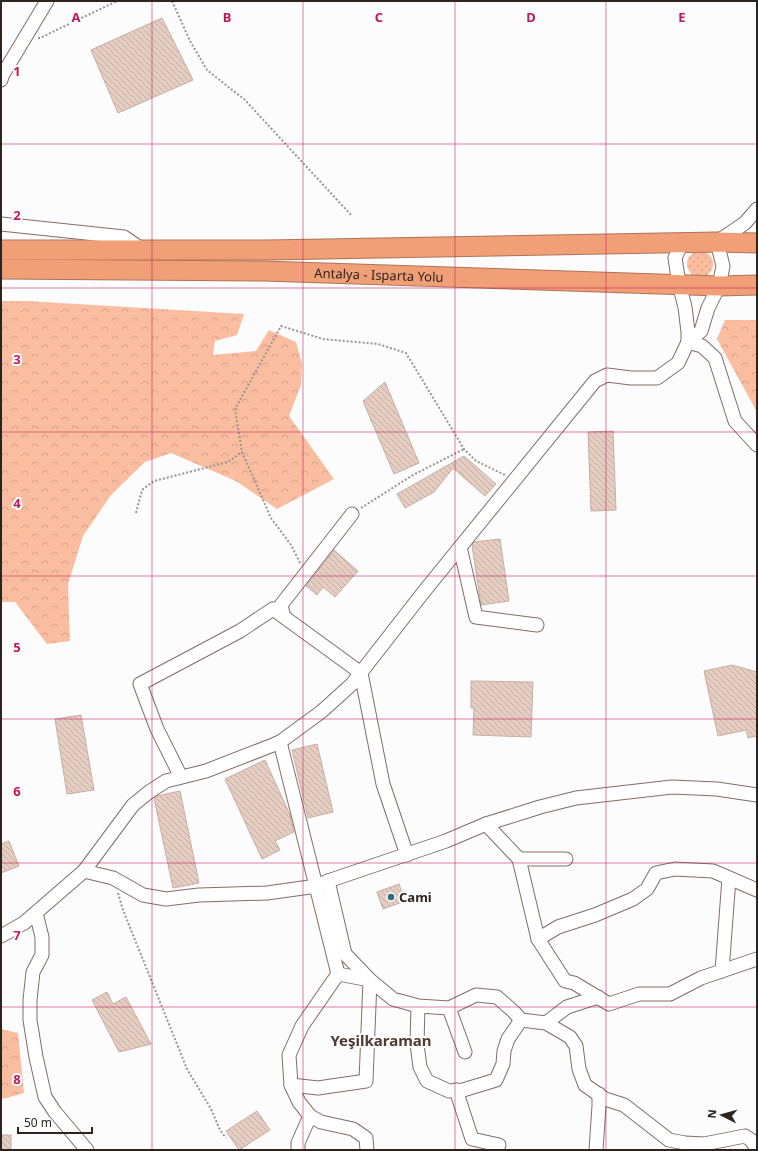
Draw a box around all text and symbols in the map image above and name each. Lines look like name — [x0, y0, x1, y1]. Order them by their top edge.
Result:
text: A — [72, 8, 81, 26]
text: B — [223, 8, 231, 26]
text: C — [375, 8, 383, 26]
text: D — [526, 8, 536, 26]
text: E — [678, 8, 686, 26]
text: 1 — [13, 62, 21, 80]
text: 2 — [13, 206, 21, 224]
street label: Antalya - Isparta Yolu — [314, 264, 444, 286]
text: 3 — [13, 350, 21, 368]
text: 4 — [13, 494, 21, 512]
text: 5 — [13, 638, 21, 656]
text: 6 — [13, 782, 21, 800]
place label: Cami — [399, 888, 432, 906]
marker: Cami — [386, 892, 396, 902]
text: 7 — [13, 926, 21, 944]
district label: Yeşilkaraman — [330, 1030, 432, 1050]
text: 8 — [13, 1070, 21, 1088]
north arrow — [702, 1095, 742, 1135]
scale bar — [18, 1109, 92, 1135]
text: N — [704, 1109, 719, 1119]
text: 50 m — [24, 1114, 52, 1131]

